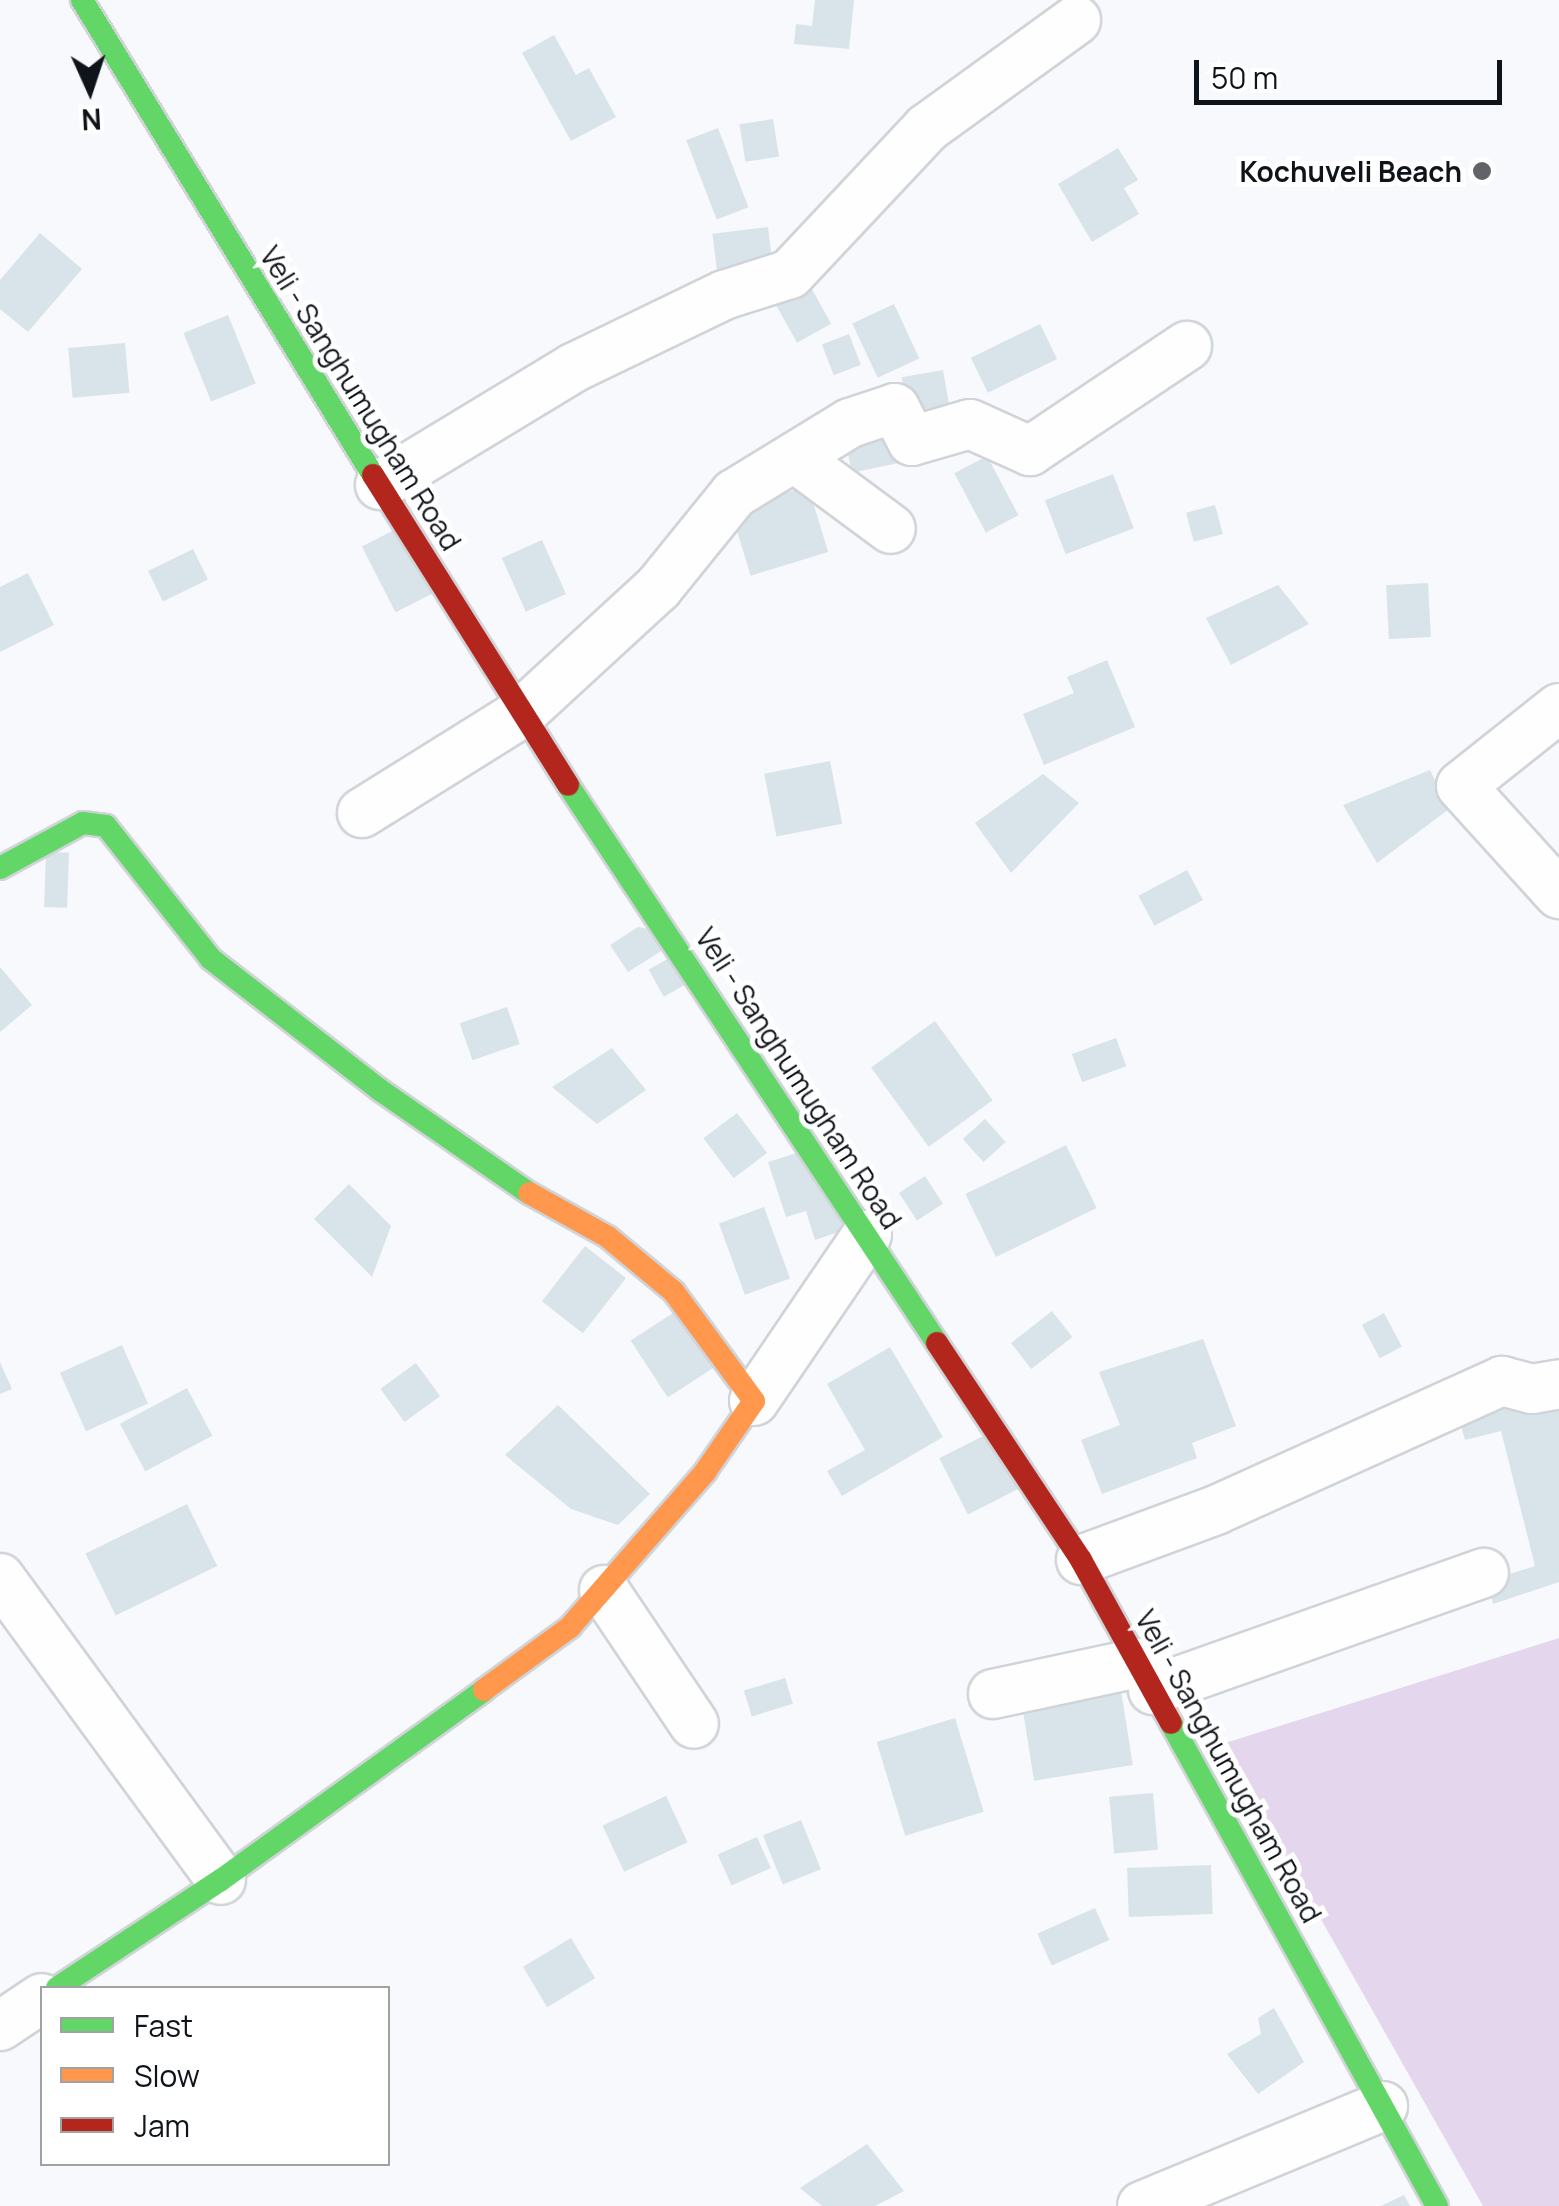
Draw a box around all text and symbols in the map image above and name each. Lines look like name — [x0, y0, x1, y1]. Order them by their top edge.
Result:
north arrow — [40, 40, 140, 140]
scale bar — [1199, 40, 1506, 102]
text: 50 m — [1211, 57, 1278, 98]
text: N — [81, 100, 103, 139]
place label: Kochuveli Beach — [1239, 154, 1462, 188]
marker: Kochuveli Beach — [1471, 160, 1493, 182]
street label: Veli - Sanghumugham Road — [254, 240, 468, 556]
street label: Veli - Sanghumugham Road — [689, 921, 909, 1235]
street label: Veli - Sanghumugham Road — [1129, 1604, 1329, 1928]
legend — [40, 1986, 390, 2166]
text: Fast — [134, 2005, 193, 2046]
text: Slow — [134, 2055, 200, 2096]
text: Jam — [134, 2105, 190, 2146]

